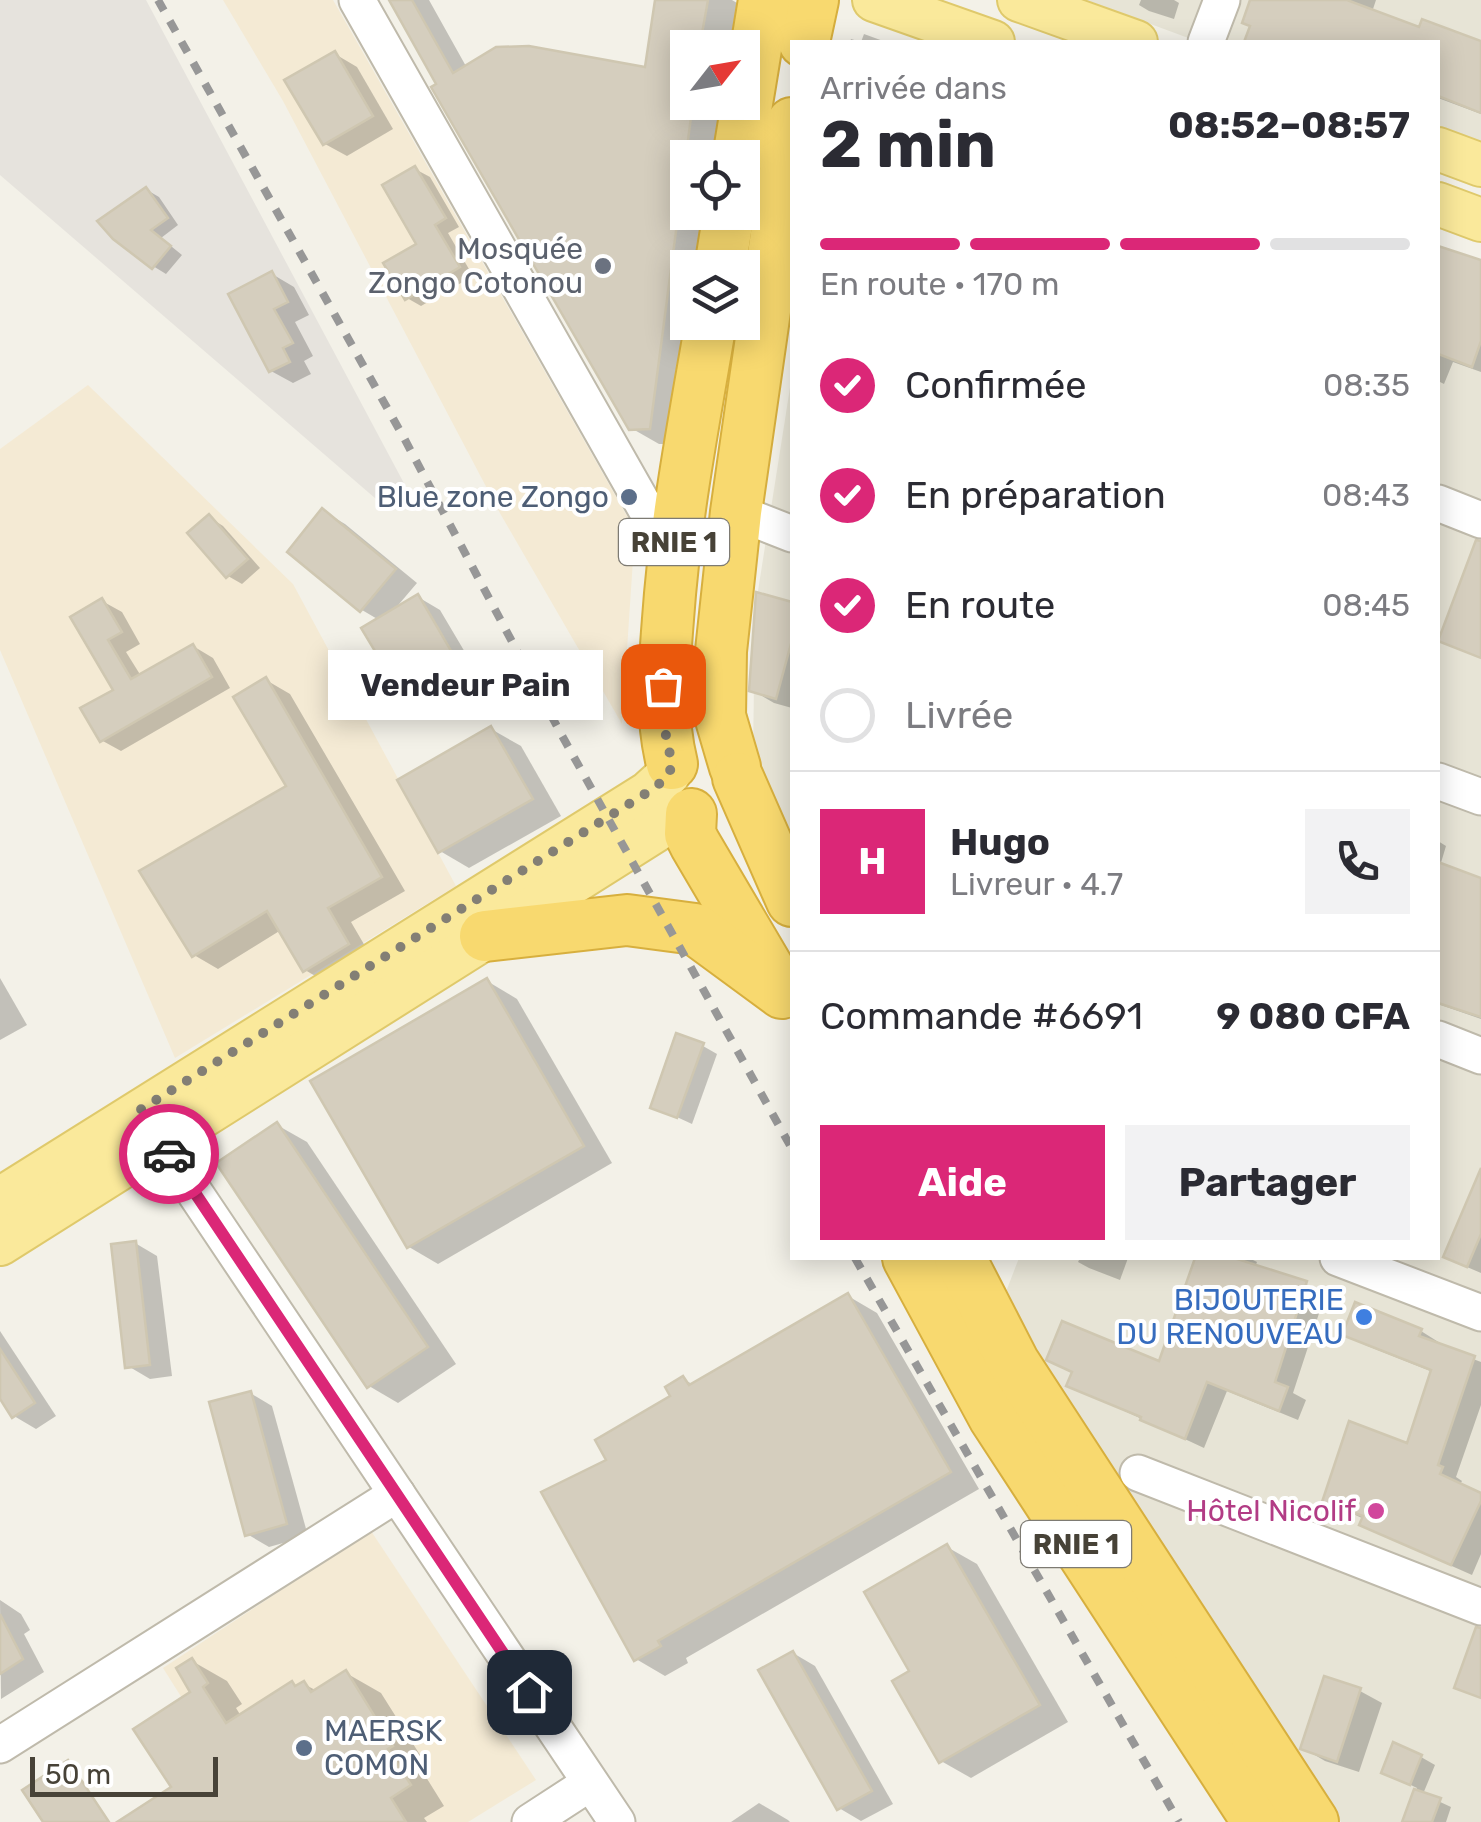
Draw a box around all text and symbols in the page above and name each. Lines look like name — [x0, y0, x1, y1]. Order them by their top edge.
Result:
north arrow — [670, 30, 760, 120]
map controls — [670, 30, 760, 340]
text: Arrivée dans — [820, 69, 1007, 107]
text: 08:52–08:57 — [1168, 102, 1410, 148]
text: 2 min — [820, 106, 996, 183]
button: locate — [670, 140, 760, 230]
place label: Mosquée Zongo Cotonou — [368, 231, 583, 301]
button: layers — [670, 250, 760, 340]
marker: Mosquée Zongo Cotonou — [592, 255, 614, 277]
text: En route · 170 m — [820, 265, 1060, 303]
icon: check — [820, 358, 875, 413]
text: Confirmée — [905, 362, 1087, 408]
text: 08:35 — [1323, 366, 1410, 404]
icon: check — [820, 468, 875, 523]
text: En préparation — [905, 472, 1166, 518]
text: 08:43 — [1322, 476, 1410, 514]
place label: Blue zone Zongo — [377, 479, 609, 515]
marker: Blue zone Zongo — [618, 486, 640, 508]
road number: RNIE 1 — [619, 519, 729, 565]
icon: check — [820, 578, 875, 633]
text: En route — [905, 582, 1055, 628]
text: 08:45 — [1322, 586, 1410, 624]
pin — [621, 644, 706, 729]
callout: Vendeur Pain — [328, 651, 603, 721]
icon: bag — [636, 659, 691, 714]
text: Vendeur Pain — [360, 666, 571, 704]
text: Livrée — [905, 692, 1013, 738]
button: phone — [1305, 809, 1410, 914]
text: Hugo — [950, 819, 1050, 865]
text: H — [858, 838, 887, 884]
text: Livreur · 4.7 — [950, 865, 1123, 903]
text: Commande #6691 — [820, 993, 1143, 1039]
text: 9 080 CFA — [1216, 993, 1410, 1039]
courier — [119, 1104, 219, 1204]
button: Aide — [820, 1125, 1105, 1240]
button: Partager — [1125, 1125, 1410, 1240]
icon: car — [142, 1127, 197, 1182]
place label: BIJOUTERIE DU RENOUVEAU — [1116, 1282, 1344, 1352]
marker: BIJOUTERIE DU RENOUVEAU — [1353, 1306, 1375, 1328]
place label: Hôtel Nicolif — [1186, 1493, 1356, 1529]
marker: Hôtel Nicolif — [1365, 1500, 1387, 1522]
road number: RNIE 1 — [1021, 1521, 1131, 1567]
pin — [487, 1650, 572, 1735]
icon: home — [502, 1665, 557, 1720]
place label: MAERSK COMON — [324, 1713, 442, 1783]
marker: MAERSK COMON — [293, 1737, 315, 1759]
scale bar — [30, 1752, 218, 1796]
text: 50 m — [45, 1758, 111, 1791]

